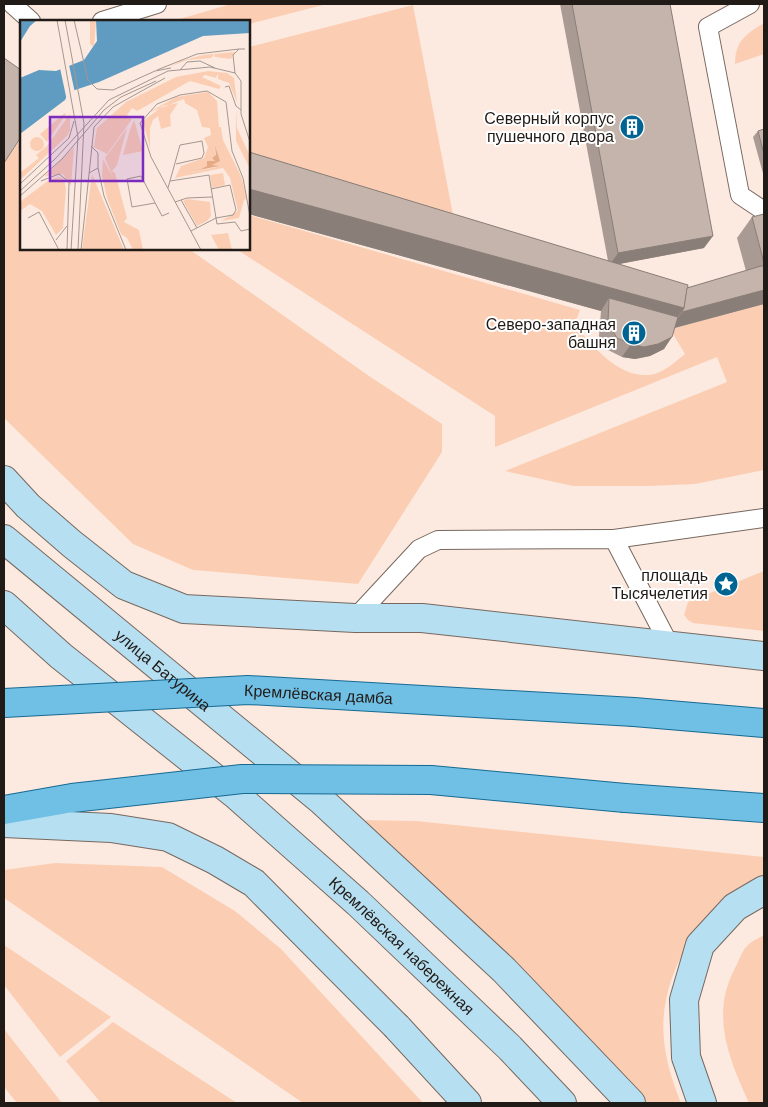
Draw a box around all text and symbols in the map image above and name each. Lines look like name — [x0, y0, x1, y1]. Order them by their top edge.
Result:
inset map — [20, 20, 250, 250]
place label: Северный корпус пушечного двора — [484, 110, 614, 145]
building icon: Северный корпус пушечного двора — [619, 114, 645, 140]
place label: Северо-западная башня — [486, 316, 616, 351]
building icon: Северо-западная башня — [621, 320, 647, 346]
place label: площадь Тысячелетия — [611, 567, 708, 602]
place icon: площадь Тысячелетия — [713, 571, 739, 597]
street label: улица Батурина — [112, 626, 214, 714]
street label: Кремлёвская дамба — [244, 681, 393, 707]
street label: Кремлёвская набережная — [326, 873, 478, 1018]

